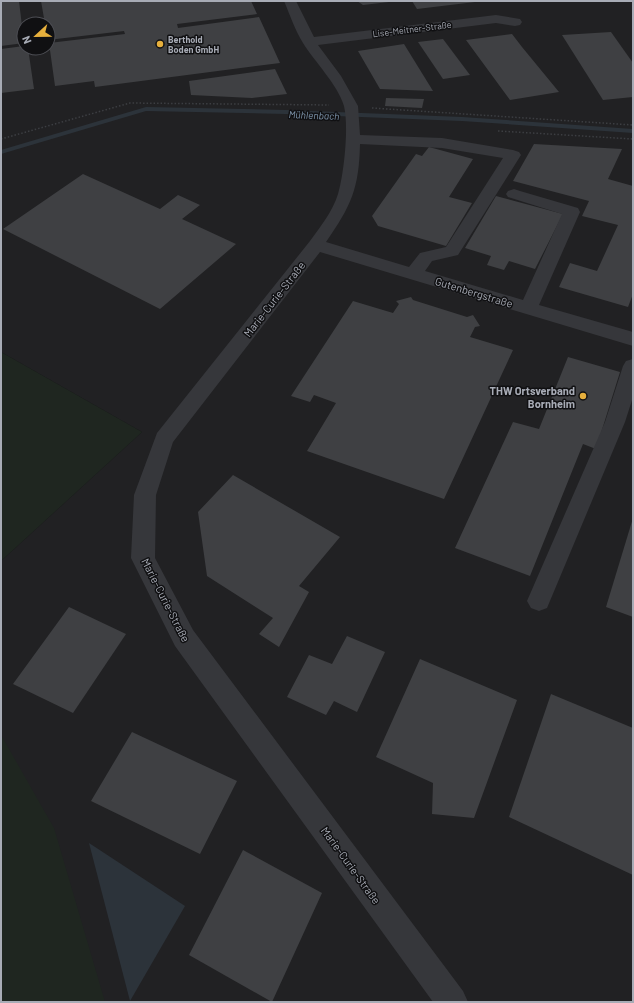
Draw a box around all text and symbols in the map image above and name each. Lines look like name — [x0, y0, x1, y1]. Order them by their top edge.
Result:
north arrow — [16, 16, 56, 56]
street label: Lise-Meitner-Straße — [372, 19, 452, 39]
text: N — [19, 34, 34, 46]
place label: Berthold Boden GmbH — [168, 34, 219, 55]
marker: Berthold Boden GmbH — [155, 39, 165, 49]
water label: Mühlenbach — [288, 108, 340, 122]
street label: Marie-Curie-Straße — [241, 259, 308, 339]
street label: Gutenbergstraße — [434, 274, 515, 310]
place label: THW Ortsverband Bornheim — [490, 384, 575, 410]
marker: THW Ortsverband Bornheim — [578, 391, 588, 401]
street label: Marie-Curie-Straße — [139, 556, 193, 644]
street label: Marie-Curie-Straße — [319, 824, 383, 906]

